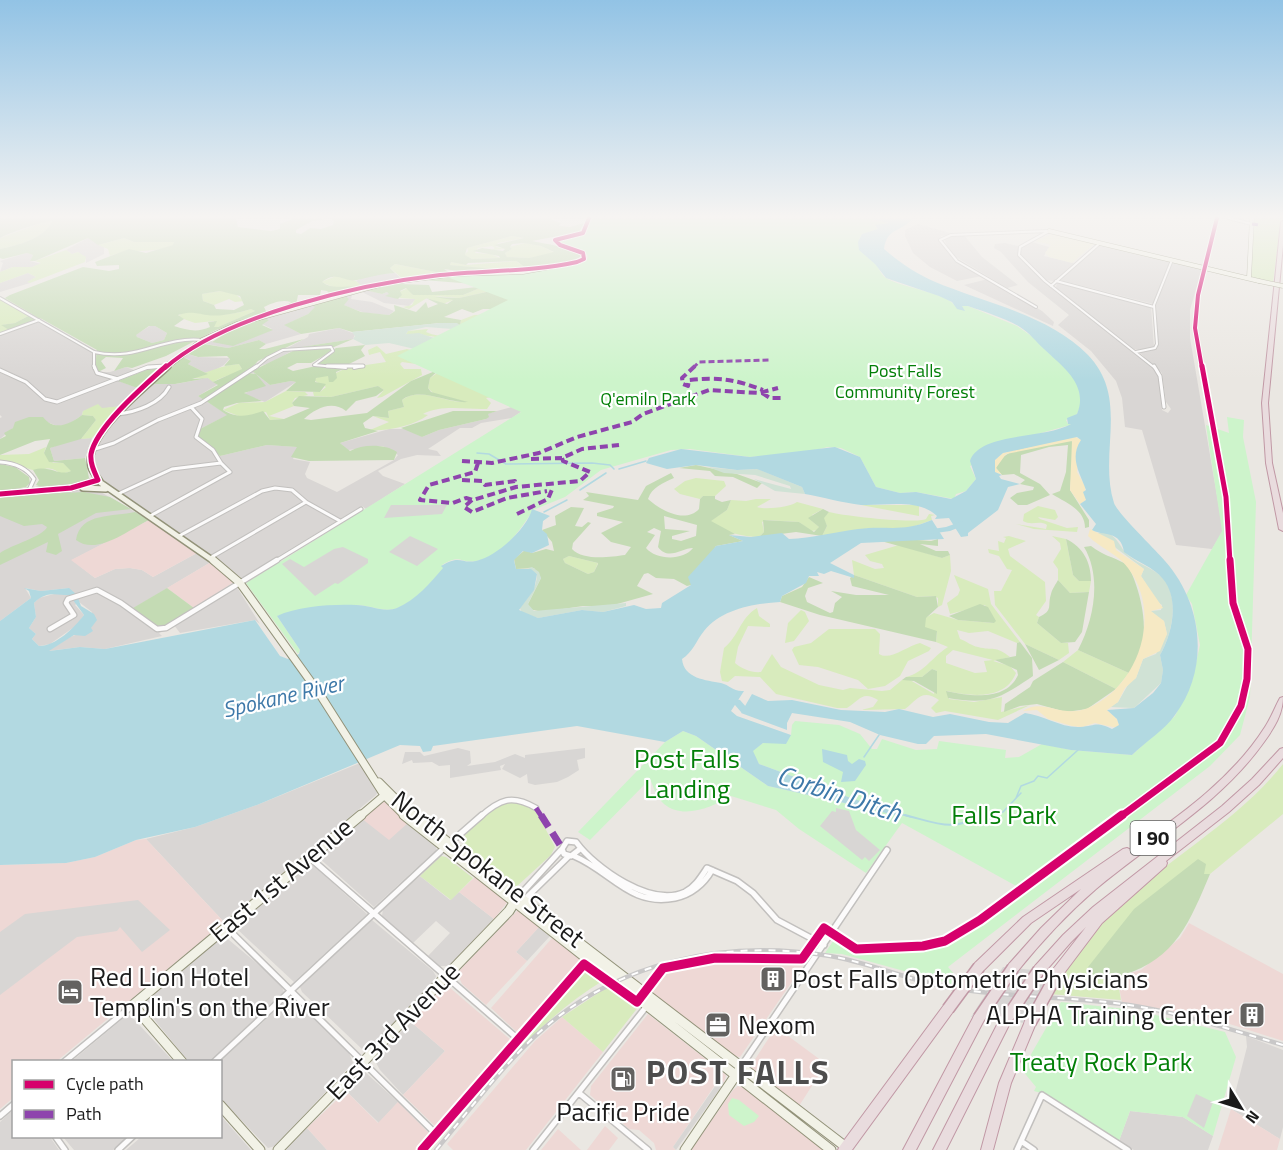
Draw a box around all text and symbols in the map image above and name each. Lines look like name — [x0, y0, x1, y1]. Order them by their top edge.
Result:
park label: Post Falls Community Forest — [835, 357, 976, 405]
park label: Q'emiln Park — [600, 385, 696, 412]
water label: Spokane River — [219, 665, 350, 726]
park label: Post Falls Landing — [634, 739, 740, 808]
water label: Corbin Ditch — [772, 753, 907, 832]
street label: North Spokane Street — [383, 781, 593, 957]
park label: Falls Park — [951, 795, 1057, 834]
street label: East 1st Avenue — [200, 808, 361, 951]
road number: I 90 — [1130, 821, 1176, 855]
street label: East 3rd Avenue — [317, 953, 469, 1108]
place label: Red Lion Hotel Templin's on the River — [90, 957, 330, 1026]
place label: Post Falls Optometric Physicians — [792, 959, 1148, 998]
building icon: Post Falls Optometric Physicians — [758, 964, 788, 994]
hotel icon: Red Lion Hotel Templin's on the River — [55, 977, 85, 1007]
place label: ALPHA Training Center — [986, 995, 1232, 1034]
building icon: ALPHA Training Center — [1237, 1000, 1267, 1030]
place label: Nexom — [738, 1005, 815, 1044]
office icon: Nexom — [703, 1010, 733, 1040]
park label: Treaty Rock Park — [1010, 1042, 1192, 1081]
district label: POST FALLS — [646, 1047, 830, 1097]
legend — [12, 1060, 222, 1138]
fuel station icon: Pacific Pride — [608, 1064, 638, 1094]
text: Cycle path — [66, 1070, 144, 1097]
north arrow — [1211, 1078, 1271, 1138]
place label: Pacific Pride — [556, 1092, 690, 1131]
text: Path — [66, 1100, 102, 1127]
text: N — [1240, 1105, 1266, 1129]

